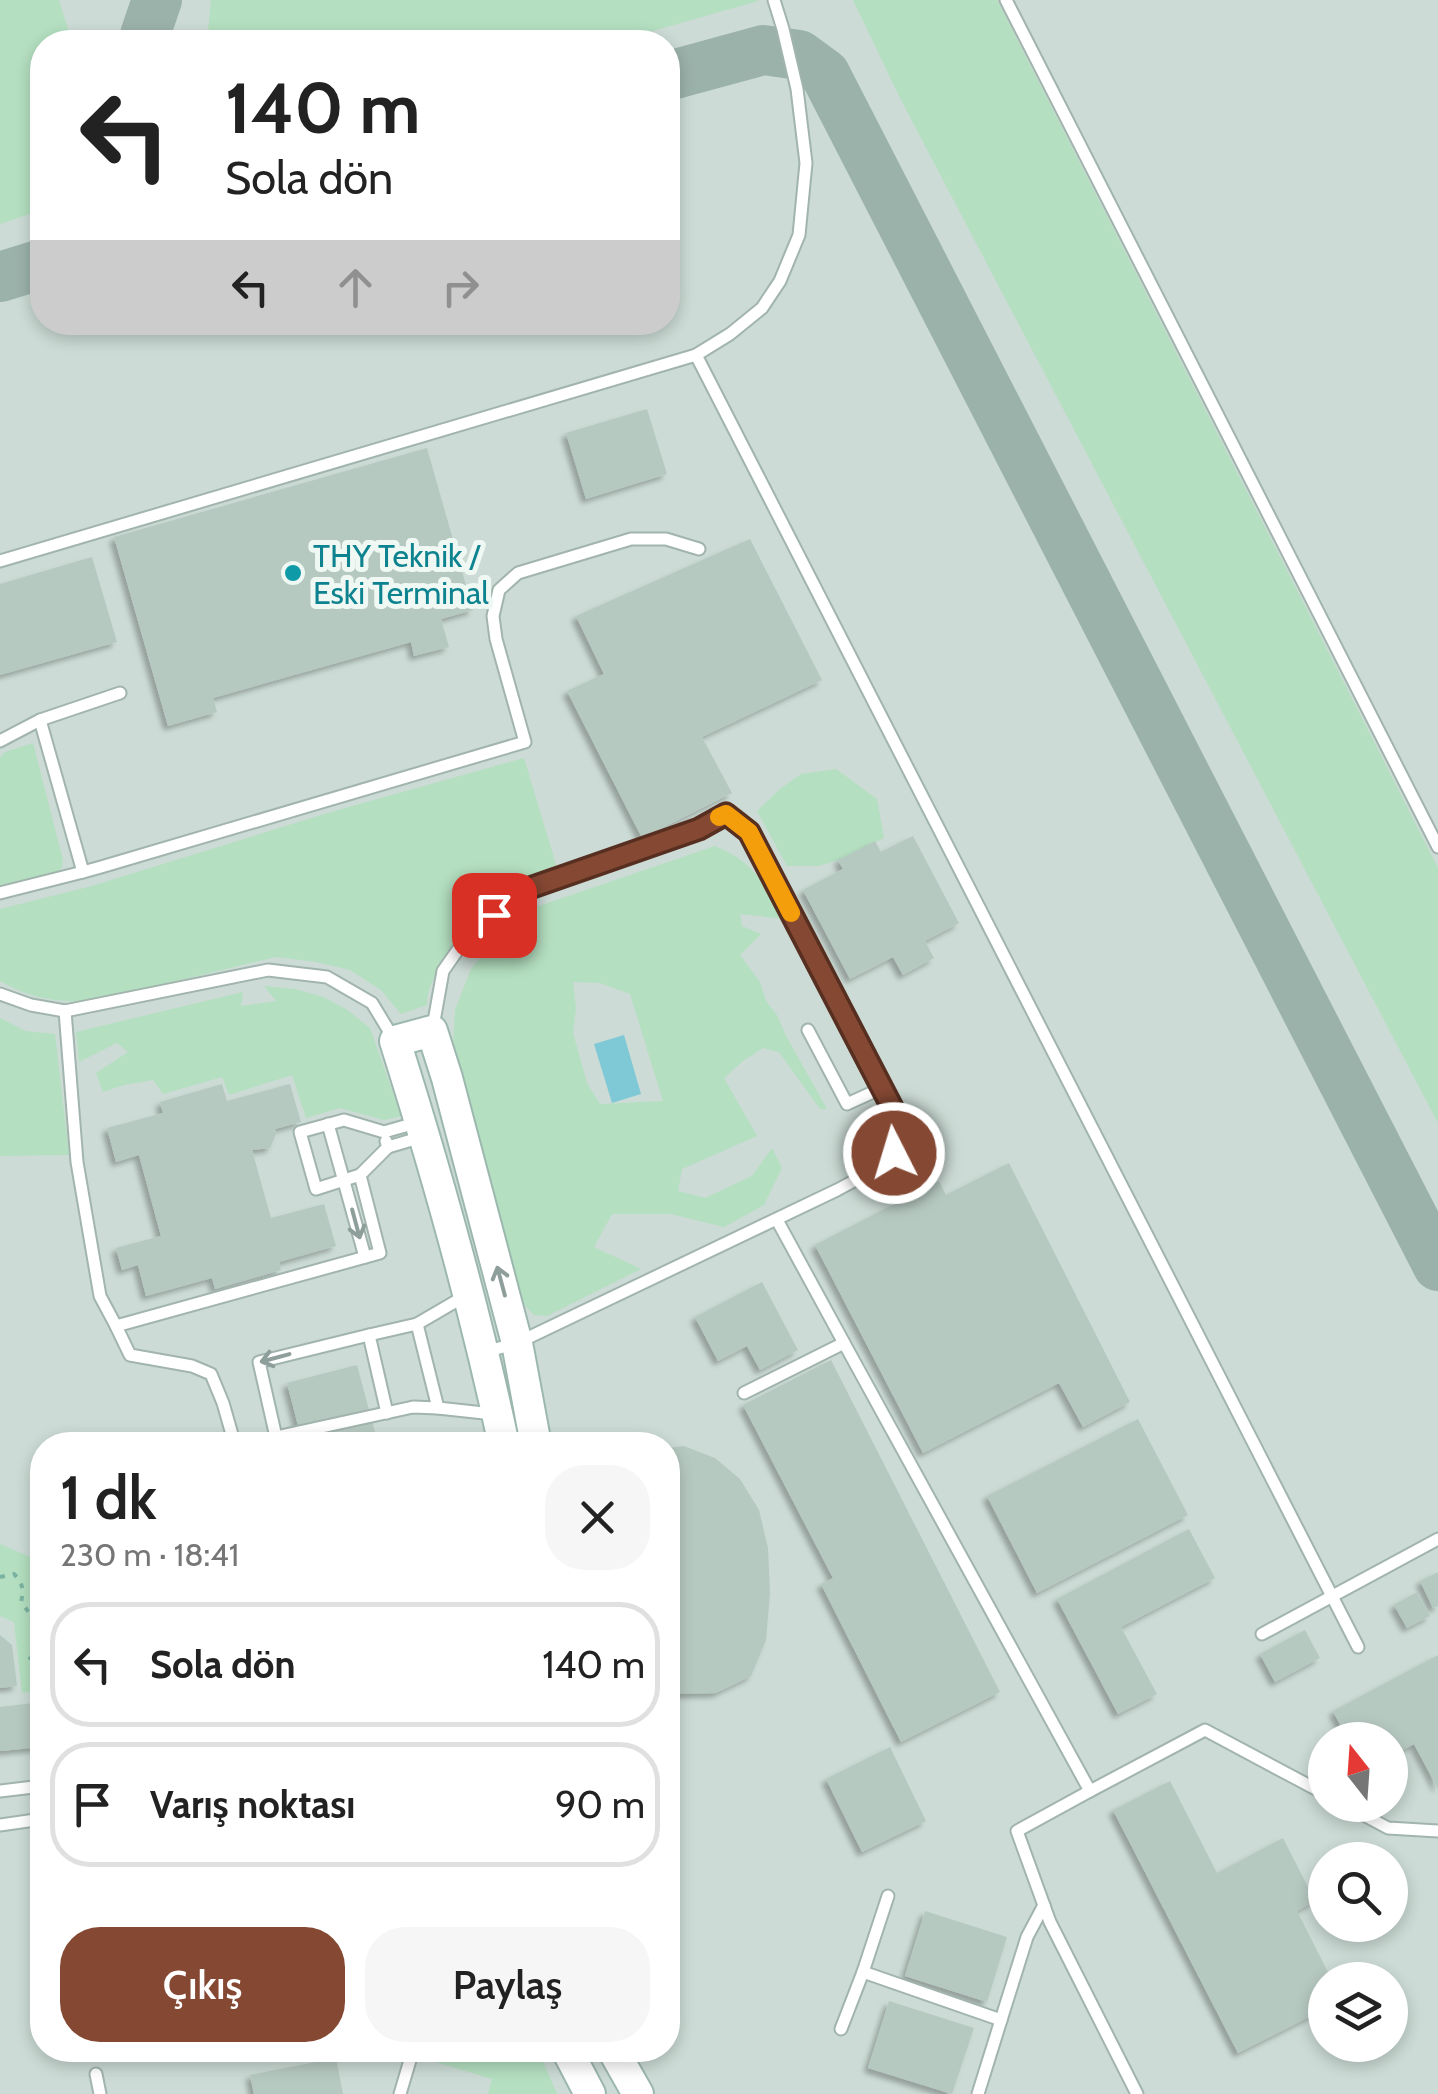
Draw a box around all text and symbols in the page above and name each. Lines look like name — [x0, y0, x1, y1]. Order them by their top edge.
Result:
text: 140 m — [225, 65, 420, 151]
icon: left — [60, 70, 190, 200]
text: Sola dön — [225, 151, 393, 205]
icon: left — [223, 260, 278, 315]
icon: ahead — [328, 260, 383, 315]
icon: right — [433, 260, 488, 315]
place label: THY Teknik / Eski Terminal — [313, 536, 489, 612]
marker: THY Teknik / Eski Terminal — [282, 562, 304, 584]
pin — [452, 873, 537, 958]
icon: arrive — [467, 888, 522, 943]
position arrow — [842, 1101, 946, 1205]
one-way arrow — [347, 1208, 366, 1240]
one-way arrow — [490, 1266, 509, 1297]
one-way arrow — [260, 1350, 291, 1369]
text: 1 dk — [60, 1461, 157, 1534]
button: close — [545, 1465, 650, 1570]
text: 230 m · 18:41 — [60, 1535, 239, 1574]
icon: left — [65, 1637, 120, 1692]
text: Sola dön — [150, 1641, 296, 1688]
text: 140 m — [542, 1641, 645, 1688]
north arrow — [1308, 1722, 1408, 1822]
map controls — [1308, 1722, 1408, 2062]
icon: arrive — [65, 1777, 120, 1832]
text: Varış noktası — [150, 1781, 355, 1828]
text: 90 m — [555, 1781, 645, 1828]
button: search — [1308, 1842, 1408, 1942]
button: Çıkış — [60, 1927, 345, 2042]
button: Paylaş — [365, 1927, 650, 2042]
button: layers — [1308, 1962, 1408, 2062]

